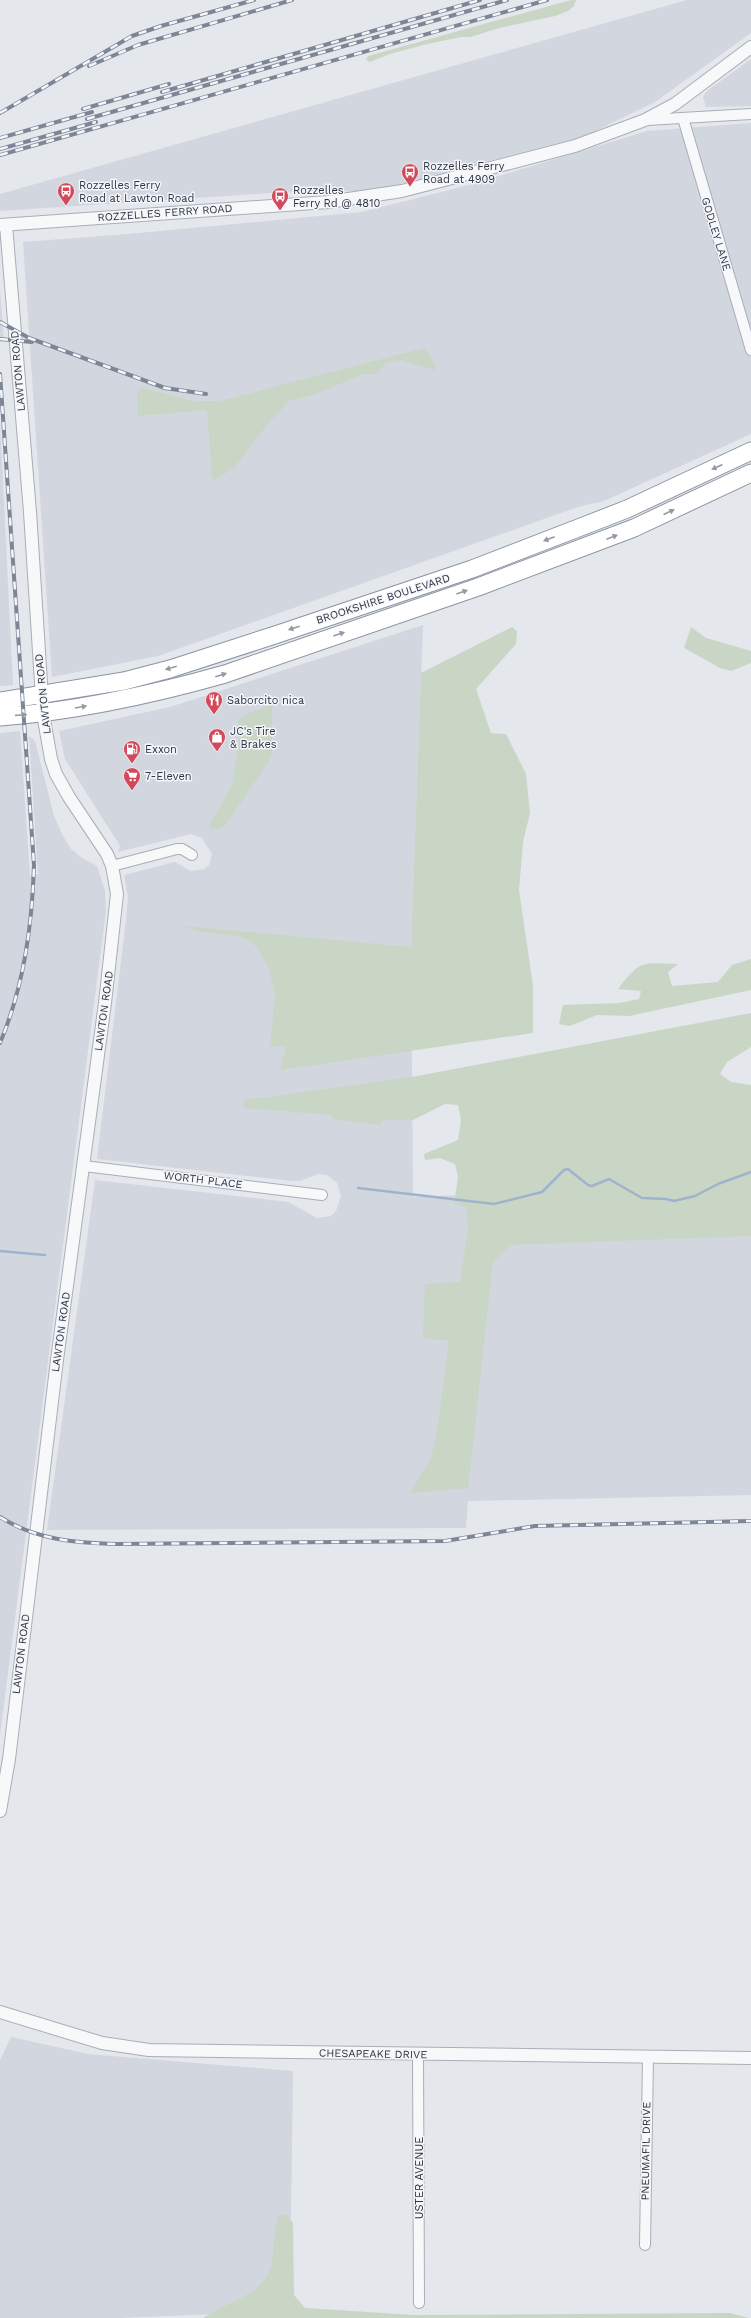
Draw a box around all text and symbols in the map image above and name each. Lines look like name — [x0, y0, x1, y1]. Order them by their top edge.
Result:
place label: Rozzelles Ferry Road at 4909 — [423, 160, 505, 186]
bus stop icon: Rozzelles Ferry Road at 4909 — [400, 162, 420, 187]
place label: Rozzelles Ferry Road at Lawton Road — [79, 179, 194, 205]
bus stop icon: Rozzelles Ferry Road at Lawton Road — [56, 181, 76, 206]
place label: Rozzelles Ferry Rd @ 4810 — [293, 184, 380, 210]
bus stop icon: Rozzelles Ferry Rd @ 4810 — [270, 186, 290, 211]
street label: GODLEY LANE — [699, 196, 733, 272]
street label: ROZZELLES FERRY ROAD — [97, 202, 233, 224]
street label: LAWTON ROAD — [8, 330, 28, 412]
one-way arrow — [711, 464, 722, 470]
one-way arrow — [664, 509, 675, 515]
one-way arrow — [606, 533, 618, 539]
one-way arrow — [543, 537, 555, 543]
street label: BROOKSHIRE BOULEVARD — [314, 571, 452, 627]
one-way arrow — [457, 589, 469, 595]
one-way arrow — [288, 625, 300, 631]
one-way arrow — [334, 631, 346, 637]
street label: LAWTON ROAD — [32, 653, 54, 735]
one-way arrow — [164, 665, 176, 671]
one-way arrow — [216, 671, 228, 677]
restaurant icon: Saborcito nica — [204, 690, 224, 715]
place label: Saborcito nica — [227, 694, 304, 707]
one-way arrow — [75, 704, 87, 710]
one-way arrow — [15, 712, 27, 719]
place label: JC's Tire & Brakes — [230, 725, 277, 751]
shop icon: JC's Tire & Brakes — [207, 727, 227, 752]
fuel station icon: Exxon — [122, 739, 142, 764]
place label: Exxon — [145, 743, 177, 756]
supermarket icon: 7-Eleven — [122, 766, 142, 791]
place label: 7-Eleven — [145, 770, 192, 783]
street label: LAWTON ROAD — [92, 970, 116, 1052]
street label: WORTH PLACE — [163, 1169, 243, 1191]
street label: LAWTON ROAD — [49, 1291, 73, 1373]
street label: LAWTON ROAD — [10, 1613, 32, 1695]
street label: CHESAPEAKE DRIVE — [319, 2047, 427, 2061]
street label: PNEUMAFIL DRIVE — [639, 2101, 653, 2201]
street label: USTER AVENUE — [413, 2137, 426, 2219]

